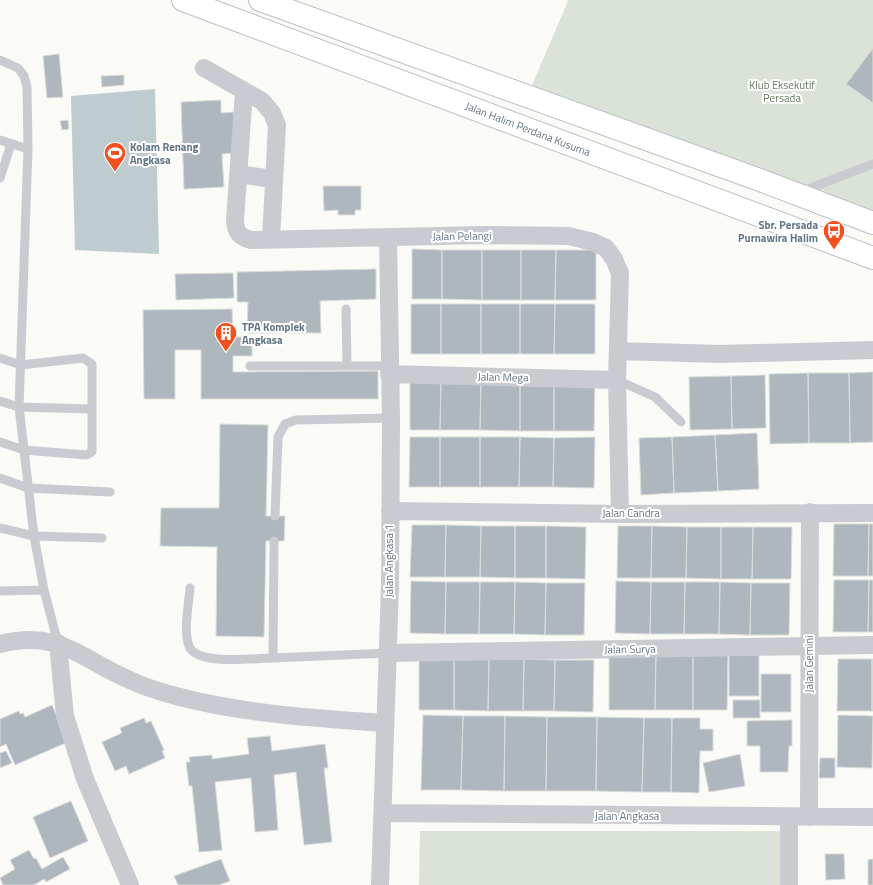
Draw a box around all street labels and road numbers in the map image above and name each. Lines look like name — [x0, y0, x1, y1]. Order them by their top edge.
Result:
street label: Jalan Halim Perdana Kusuma — [463, 98, 593, 160]
street label: Jalan Pelangi — [432, 227, 492, 245]
street label: Jalan Mega — [477, 369, 529, 385]
street label: Jalan Candra — [602, 505, 660, 521]
street label: Jalan Angkasa 1 — [381, 524, 397, 598]
street label: Jalan Gemini — [801, 635, 817, 693]
street label: Jalan Surya — [604, 641, 656, 657]
street label: Jalan Angkasa — [595, 808, 660, 824]

